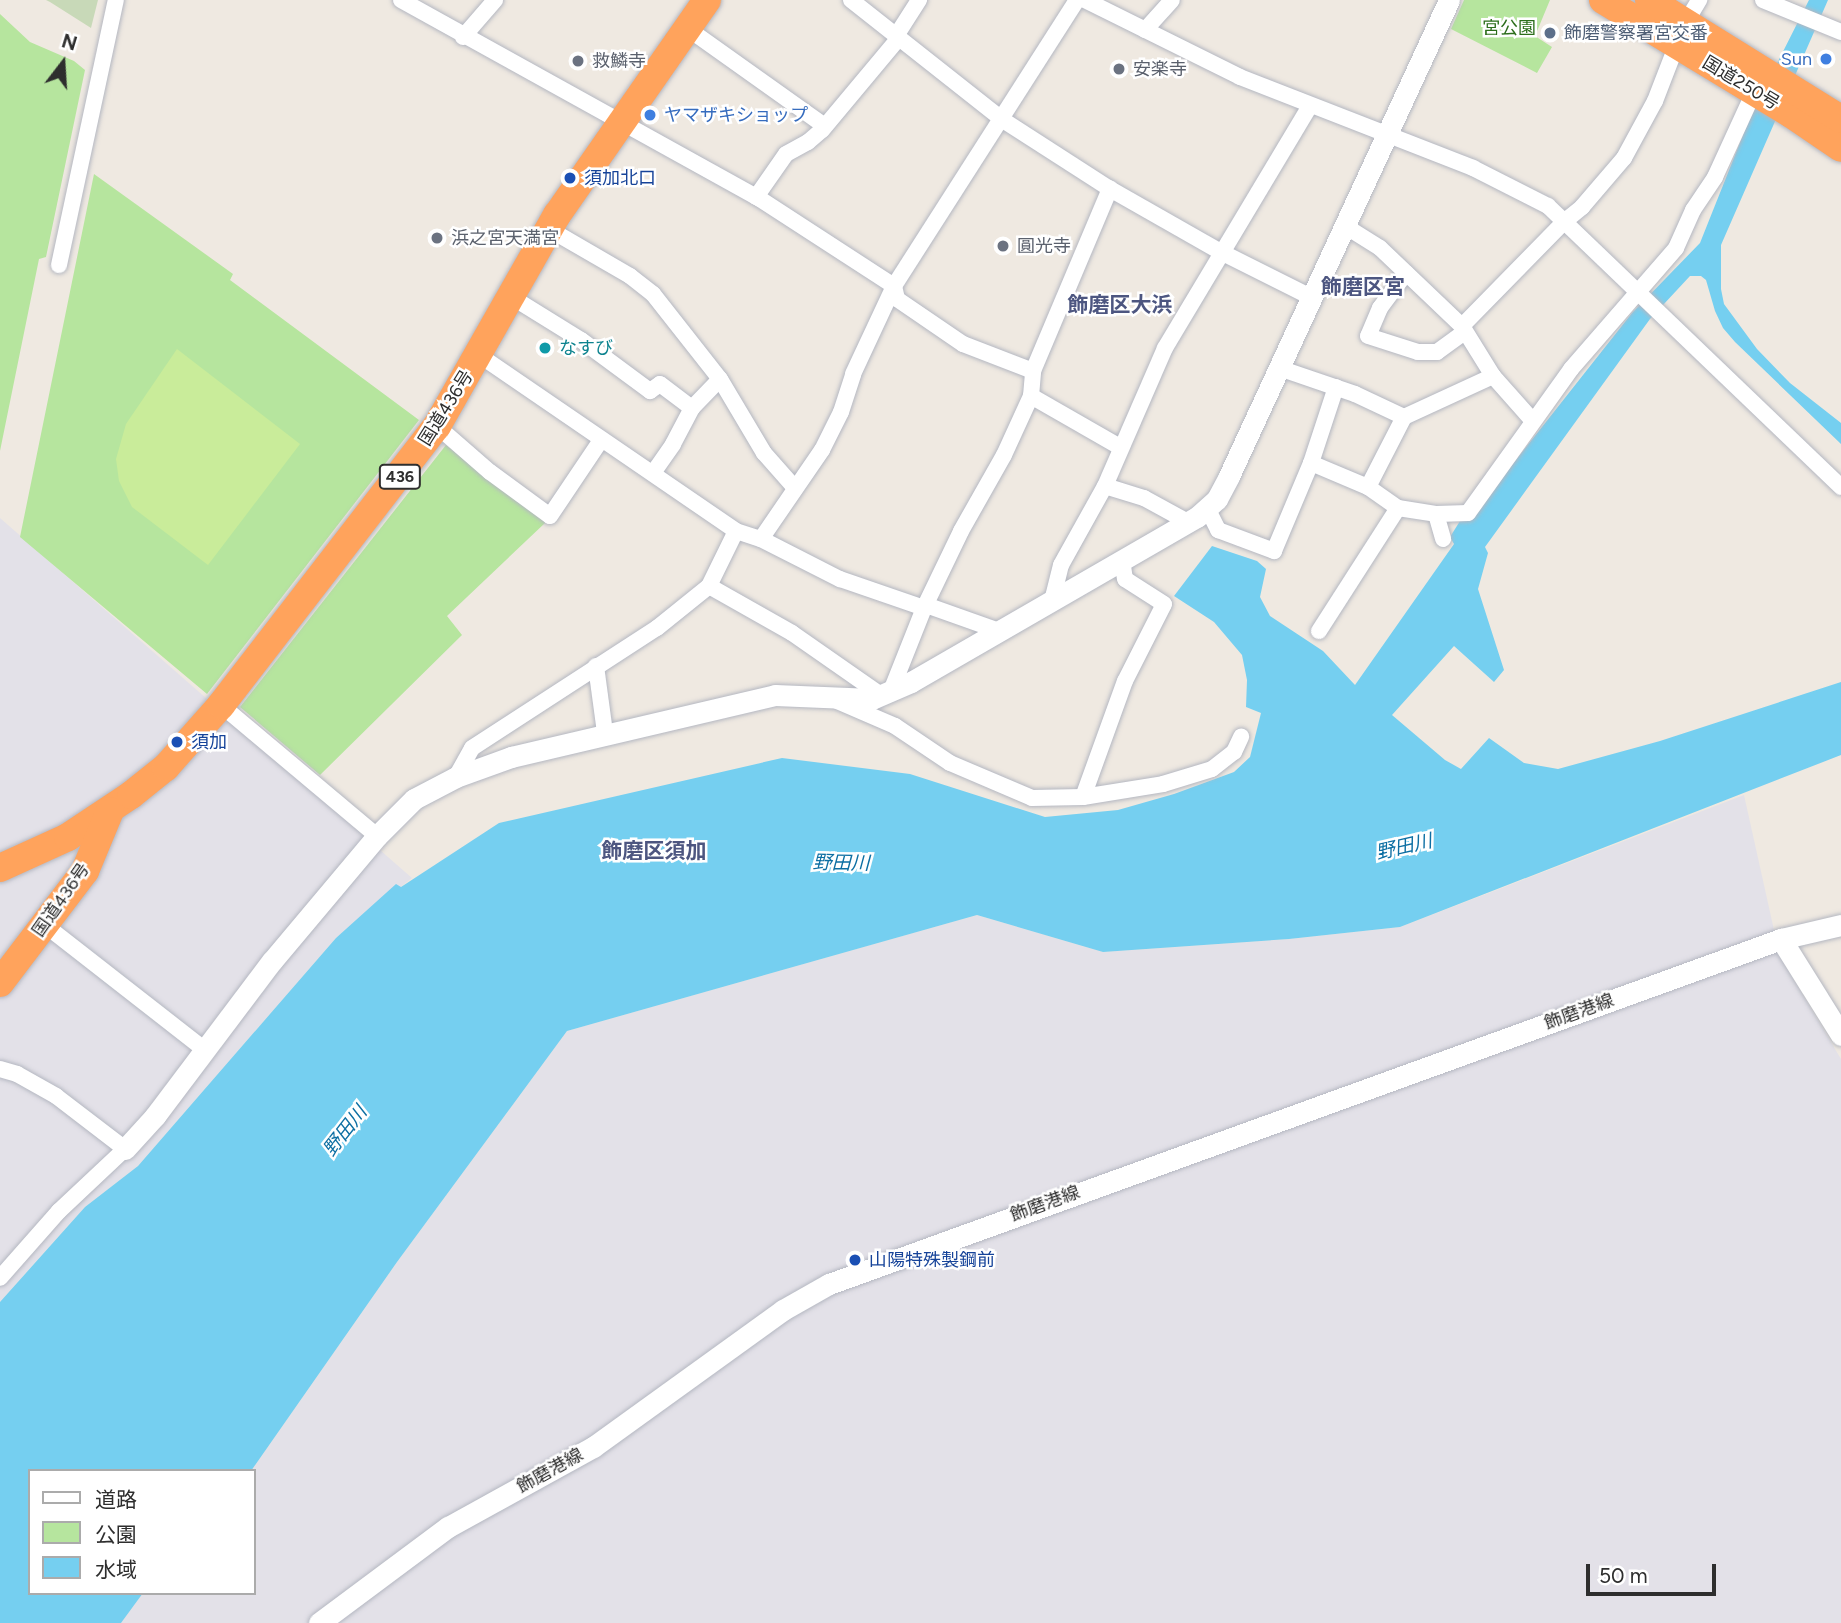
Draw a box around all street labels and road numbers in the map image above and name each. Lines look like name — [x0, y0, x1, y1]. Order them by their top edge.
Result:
street label: 国道250号 — [1699, 52, 1783, 114]
street label: 国道436号 — [414, 366, 478, 450]
road number: 436 — [377, 464, 423, 490]
street label: 国道436号 — [28, 859, 94, 941]
street label: 飾磨港線 — [1541, 990, 1617, 1034]
street label: 飾磨港線 — [1007, 1182, 1083, 1226]
street label: 飾磨港線 — [513, 1444, 587, 1498]

